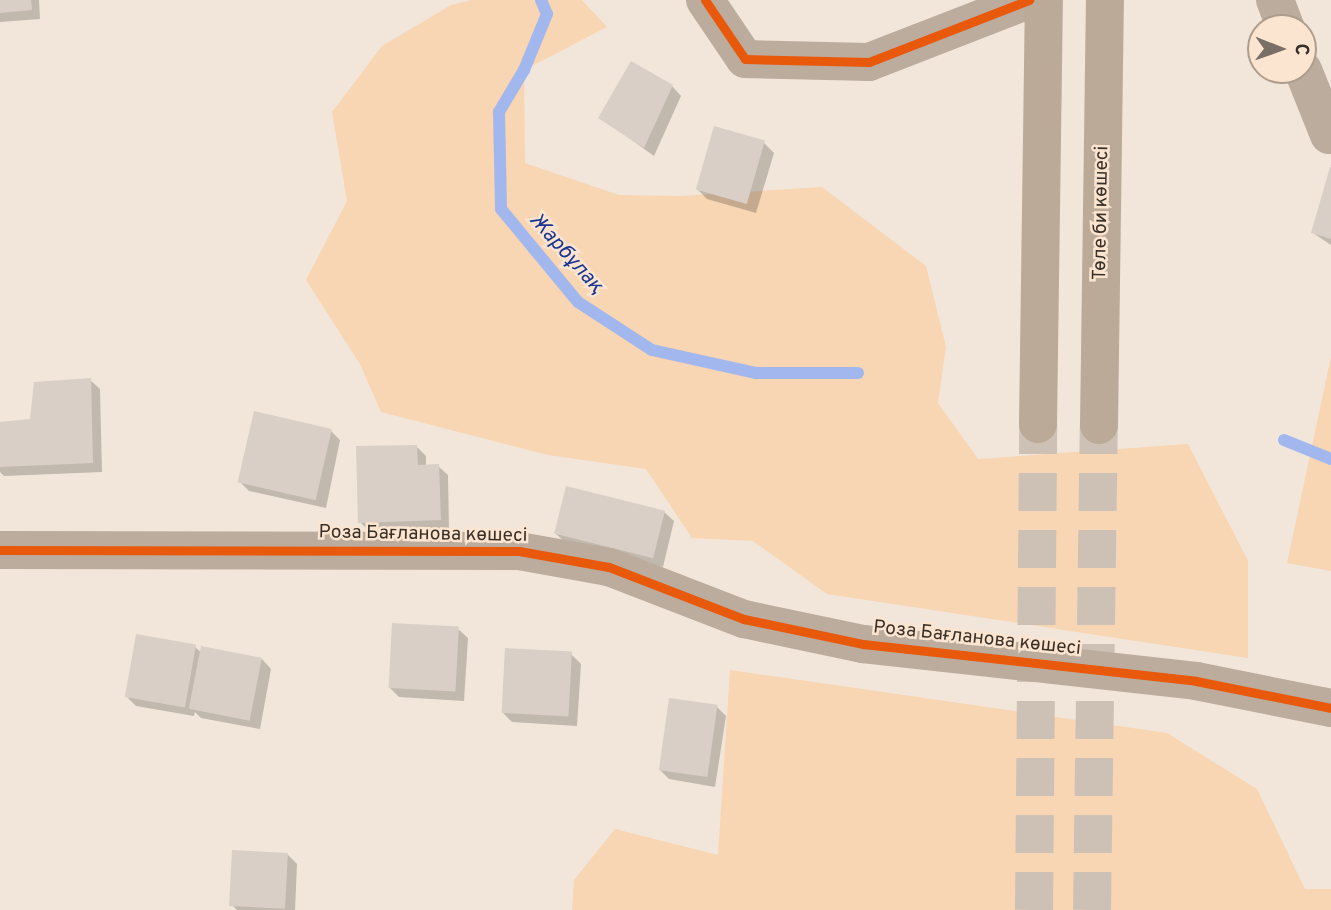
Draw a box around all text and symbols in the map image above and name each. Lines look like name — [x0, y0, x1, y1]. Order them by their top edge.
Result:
north arrow — [1247, 14, 1317, 84]
text: С — [1289, 43, 1313, 56]
street label: Төле би көшесі — [1089, 146, 1115, 280]
water label: Жарбұлақ — [523, 208, 609, 300]
street label: Роза Бағланова көшесі — [318, 522, 528, 548]
street label: Роза Бағланова көшесі — [872, 617, 1082, 661]

